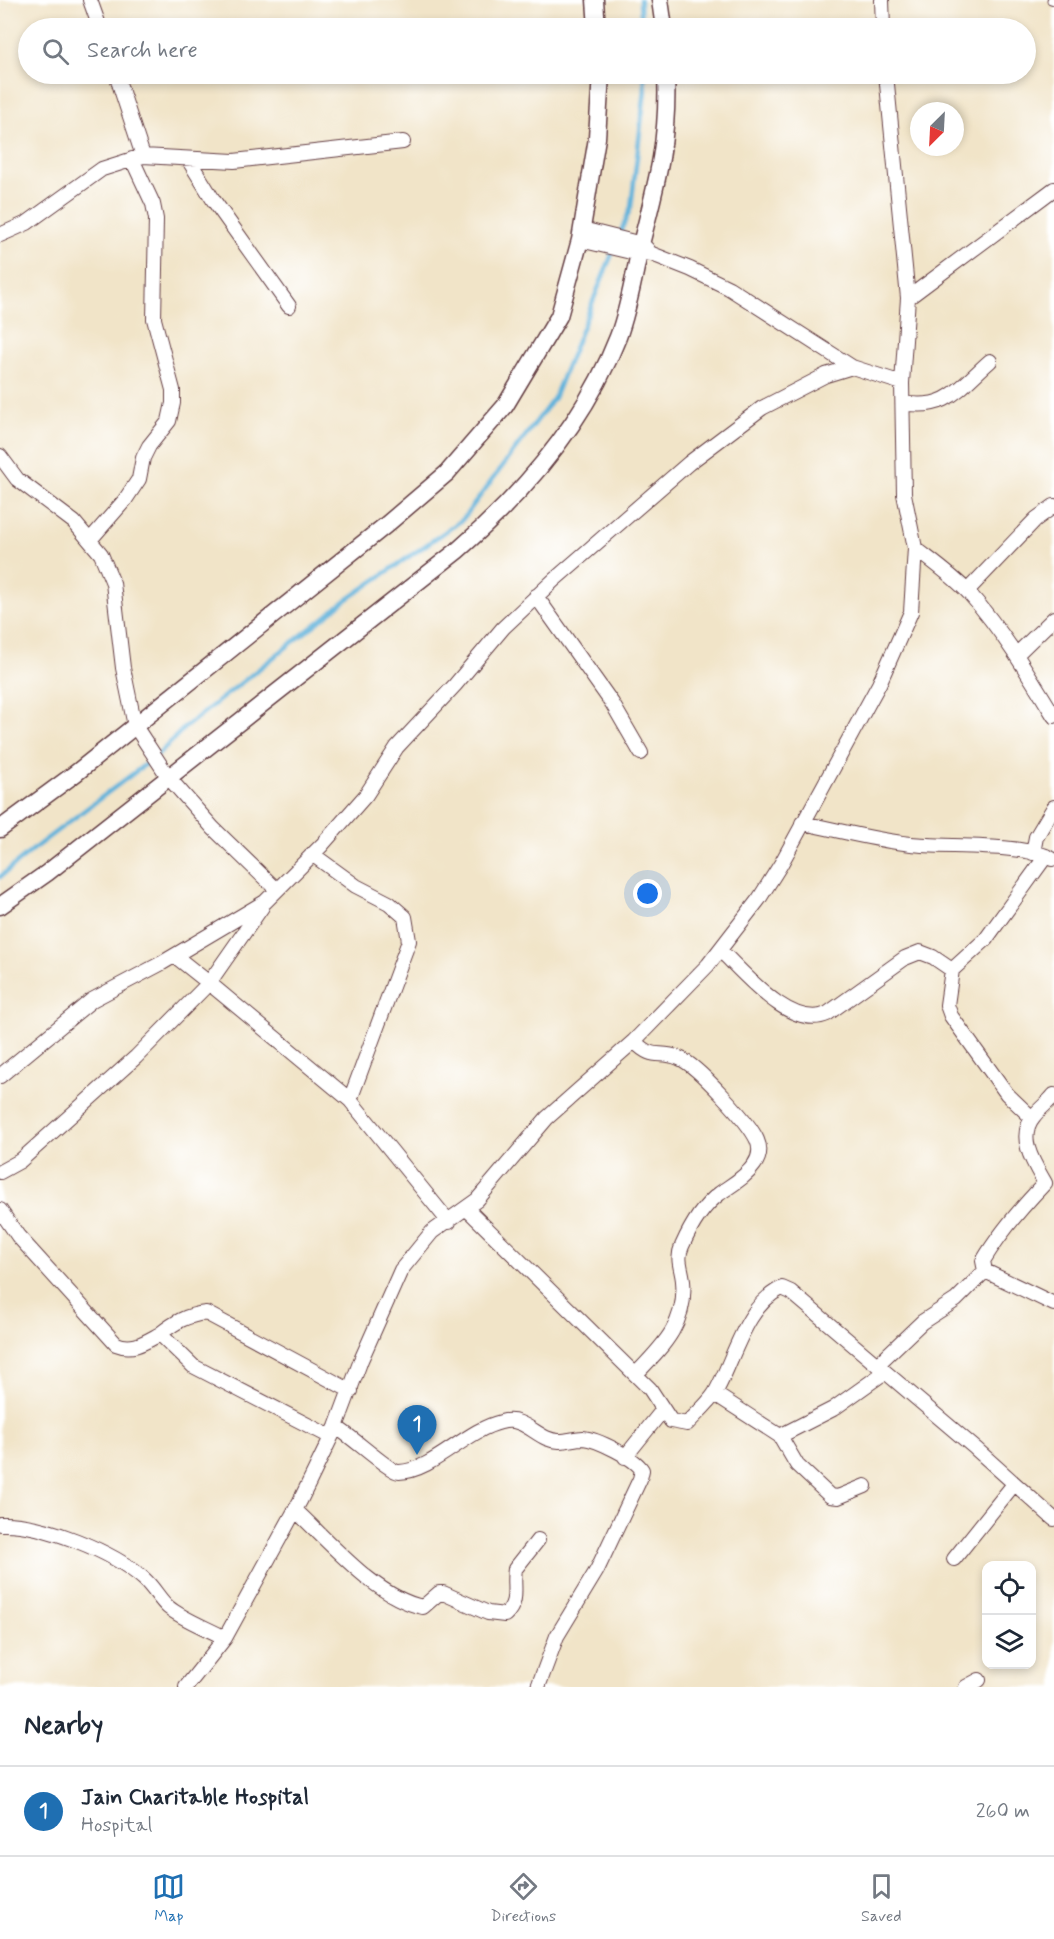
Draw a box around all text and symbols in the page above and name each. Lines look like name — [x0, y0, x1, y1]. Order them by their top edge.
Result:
search box — [18, 18, 1036, 84]
icon: search — [39, 35, 72, 68]
text: Search here — [87, 37, 198, 65]
north arrow — [910, 102, 964, 156]
your location — [633, 879, 662, 908]
pin: 1 — [398, 1406, 436, 1455]
map controls — [982, 1561, 1036, 1669]
button: locate — [982, 1561, 1036, 1615]
button: layers — [982, 1615, 1036, 1669]
text: Nearby — [24, 1709, 103, 1743]
text: Jain Charitable Hospital — [81, 1784, 309, 1812]
text: 1 — [39, 1798, 48, 1825]
text: 260 m — [976, 1798, 1030, 1825]
text: Hospital — [81, 1812, 152, 1839]
tab: Map — [152, 1870, 185, 1927]
tab: Directions — [490, 1870, 556, 1927]
tab: Saved — [861, 1870, 902, 1927]

